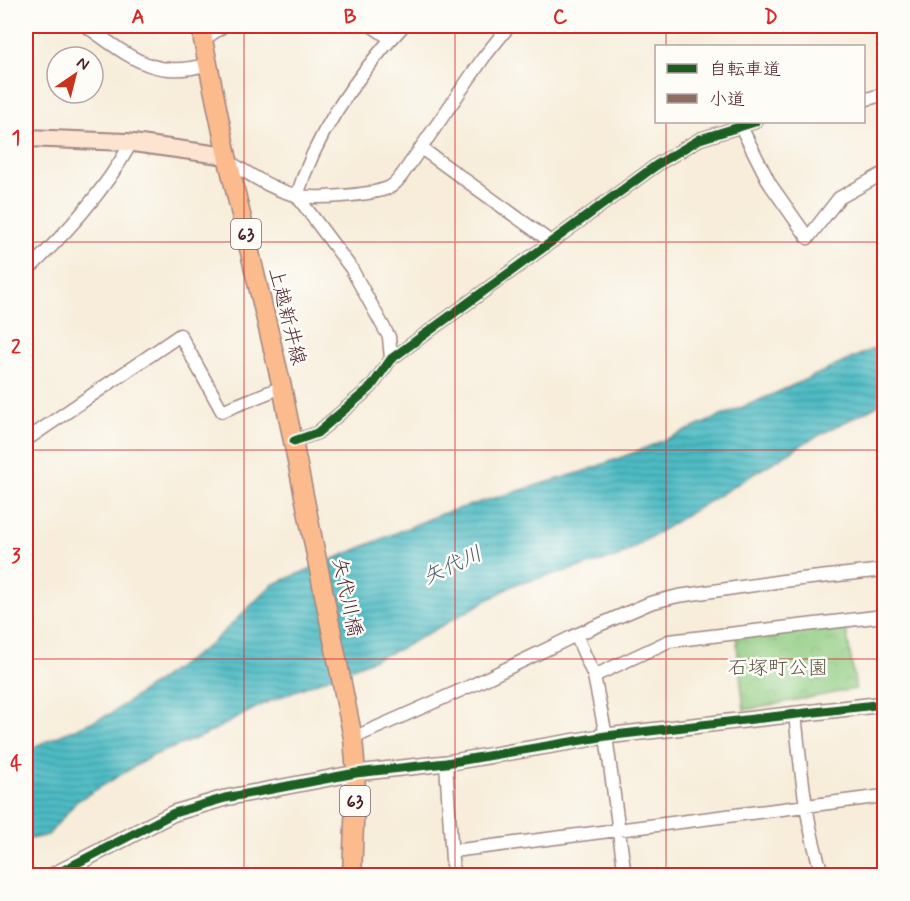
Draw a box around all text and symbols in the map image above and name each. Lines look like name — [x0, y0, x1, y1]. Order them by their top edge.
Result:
text: A — [131, 4, 145, 31]
text: B — [344, 4, 357, 31]
text: C — [553, 4, 568, 31]
text: D — [764, 4, 778, 31]
north arrow — [45, 45, 105, 105]
legend — [655, 45, 865, 123]
text: N — [72, 52, 93, 76]
text: 自転車道 — [709, 58, 781, 82]
text: 小道 — [709, 88, 745, 112]
text: 1 — [12, 125, 20, 152]
road number: 63 — [231, 219, 261, 249]
street label: 上越新井線 — [261, 265, 312, 368]
text: 2 — [11, 334, 21, 361]
water label: 矢代川 — [418, 540, 487, 592]
text: 3 — [11, 543, 21, 570]
street label: 矢代川橋 — [325, 555, 368, 639]
park label: 石塚町公園 — [728, 655, 828, 682]
text: 4 — [10, 751, 22, 778]
road number: 63 — [340, 786, 370, 816]

